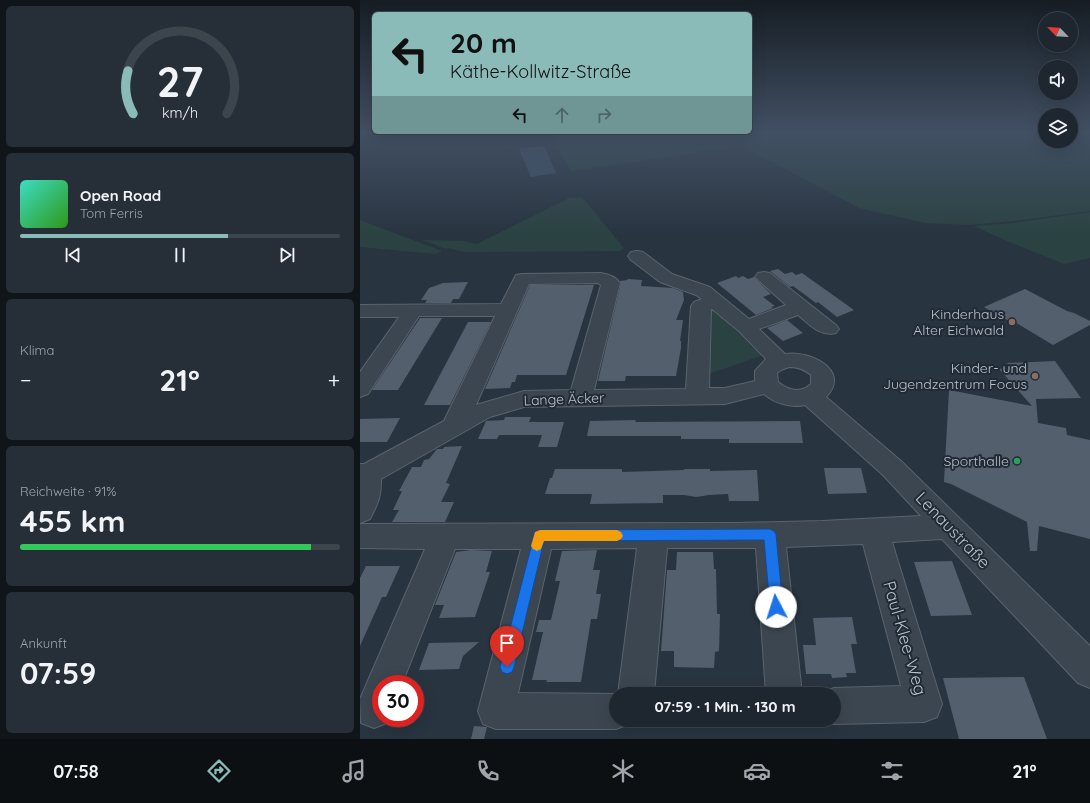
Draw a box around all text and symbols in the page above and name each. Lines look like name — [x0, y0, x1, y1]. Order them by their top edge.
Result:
north arrow — [1038, 12, 1078, 52]
map controls — [1038, 12, 1078, 148]
text: 20 m — [450, 25, 517, 60]
icon: left — [384, 28, 436, 80]
text: 27 — [157, 55, 203, 107]
text: Käthe-Kollwitz-Straße — [450, 60, 631, 83]
button: sound — [1038, 60, 1078, 100]
text: km/h — [162, 104, 198, 122]
icon: left — [509, 104, 531, 126]
icon: ahead — [551, 104, 573, 126]
icon: right — [593, 104, 615, 126]
button: layers — [1038, 108, 1078, 148]
text: Open Road — [80, 186, 161, 205]
text: Tom Ferris — [80, 205, 143, 221]
icon: previous — [62, 244, 84, 266]
icon: pause — [169, 244, 191, 266]
icon: next — [276, 244, 298, 266]
place label: Kinderhaus Alter Eichwald — [913, 305, 1004, 339]
marker: Kinderhaus Alter Eichwald — [1007, 317, 1017, 327]
text: Klima — [20, 342, 54, 358]
place label: Kinder- und Jugendzentrum Focus — [883, 359, 1027, 393]
text: 21° — [159, 361, 200, 399]
text: − — [20, 366, 31, 394]
text: + — [328, 366, 340, 394]
marker: Kinder- und Jugendzentrum Focus — [1030, 371, 1040, 381]
street label: Lange Äcker — [523, 389, 605, 409]
place label: Sporthalle — [943, 452, 1009, 470]
marker: Sporthalle — [1012, 456, 1022, 466]
text: Reichweite · 91% — [20, 483, 116, 499]
street label: Lenaustraße — [912, 487, 995, 572]
text: 455 km — [20, 502, 125, 540]
street label: Paul-Klee-Weg — [879, 578, 932, 697]
position arrow — [755, 586, 797, 628]
pin — [490, 626, 524, 667]
icon: arrive — [496, 632, 518, 654]
text: Ankunft — [20, 635, 67, 651]
text: 07:59 — [20, 654, 96, 692]
speed limit sign: 30 — [372, 675, 424, 727]
text: 07:59 · 1 Min. · 130 m — [654, 697, 796, 716]
icon: directions — [205, 757, 233, 785]
icon: music — [340, 757, 368, 785]
icon: phone — [474, 757, 502, 785]
icon: climate — [609, 757, 637, 785]
icon: car — [743, 757, 771, 785]
icon: filters — [878, 757, 906, 785]
text: 07:58 — [53, 760, 99, 783]
text: 21° — [1012, 760, 1037, 783]

